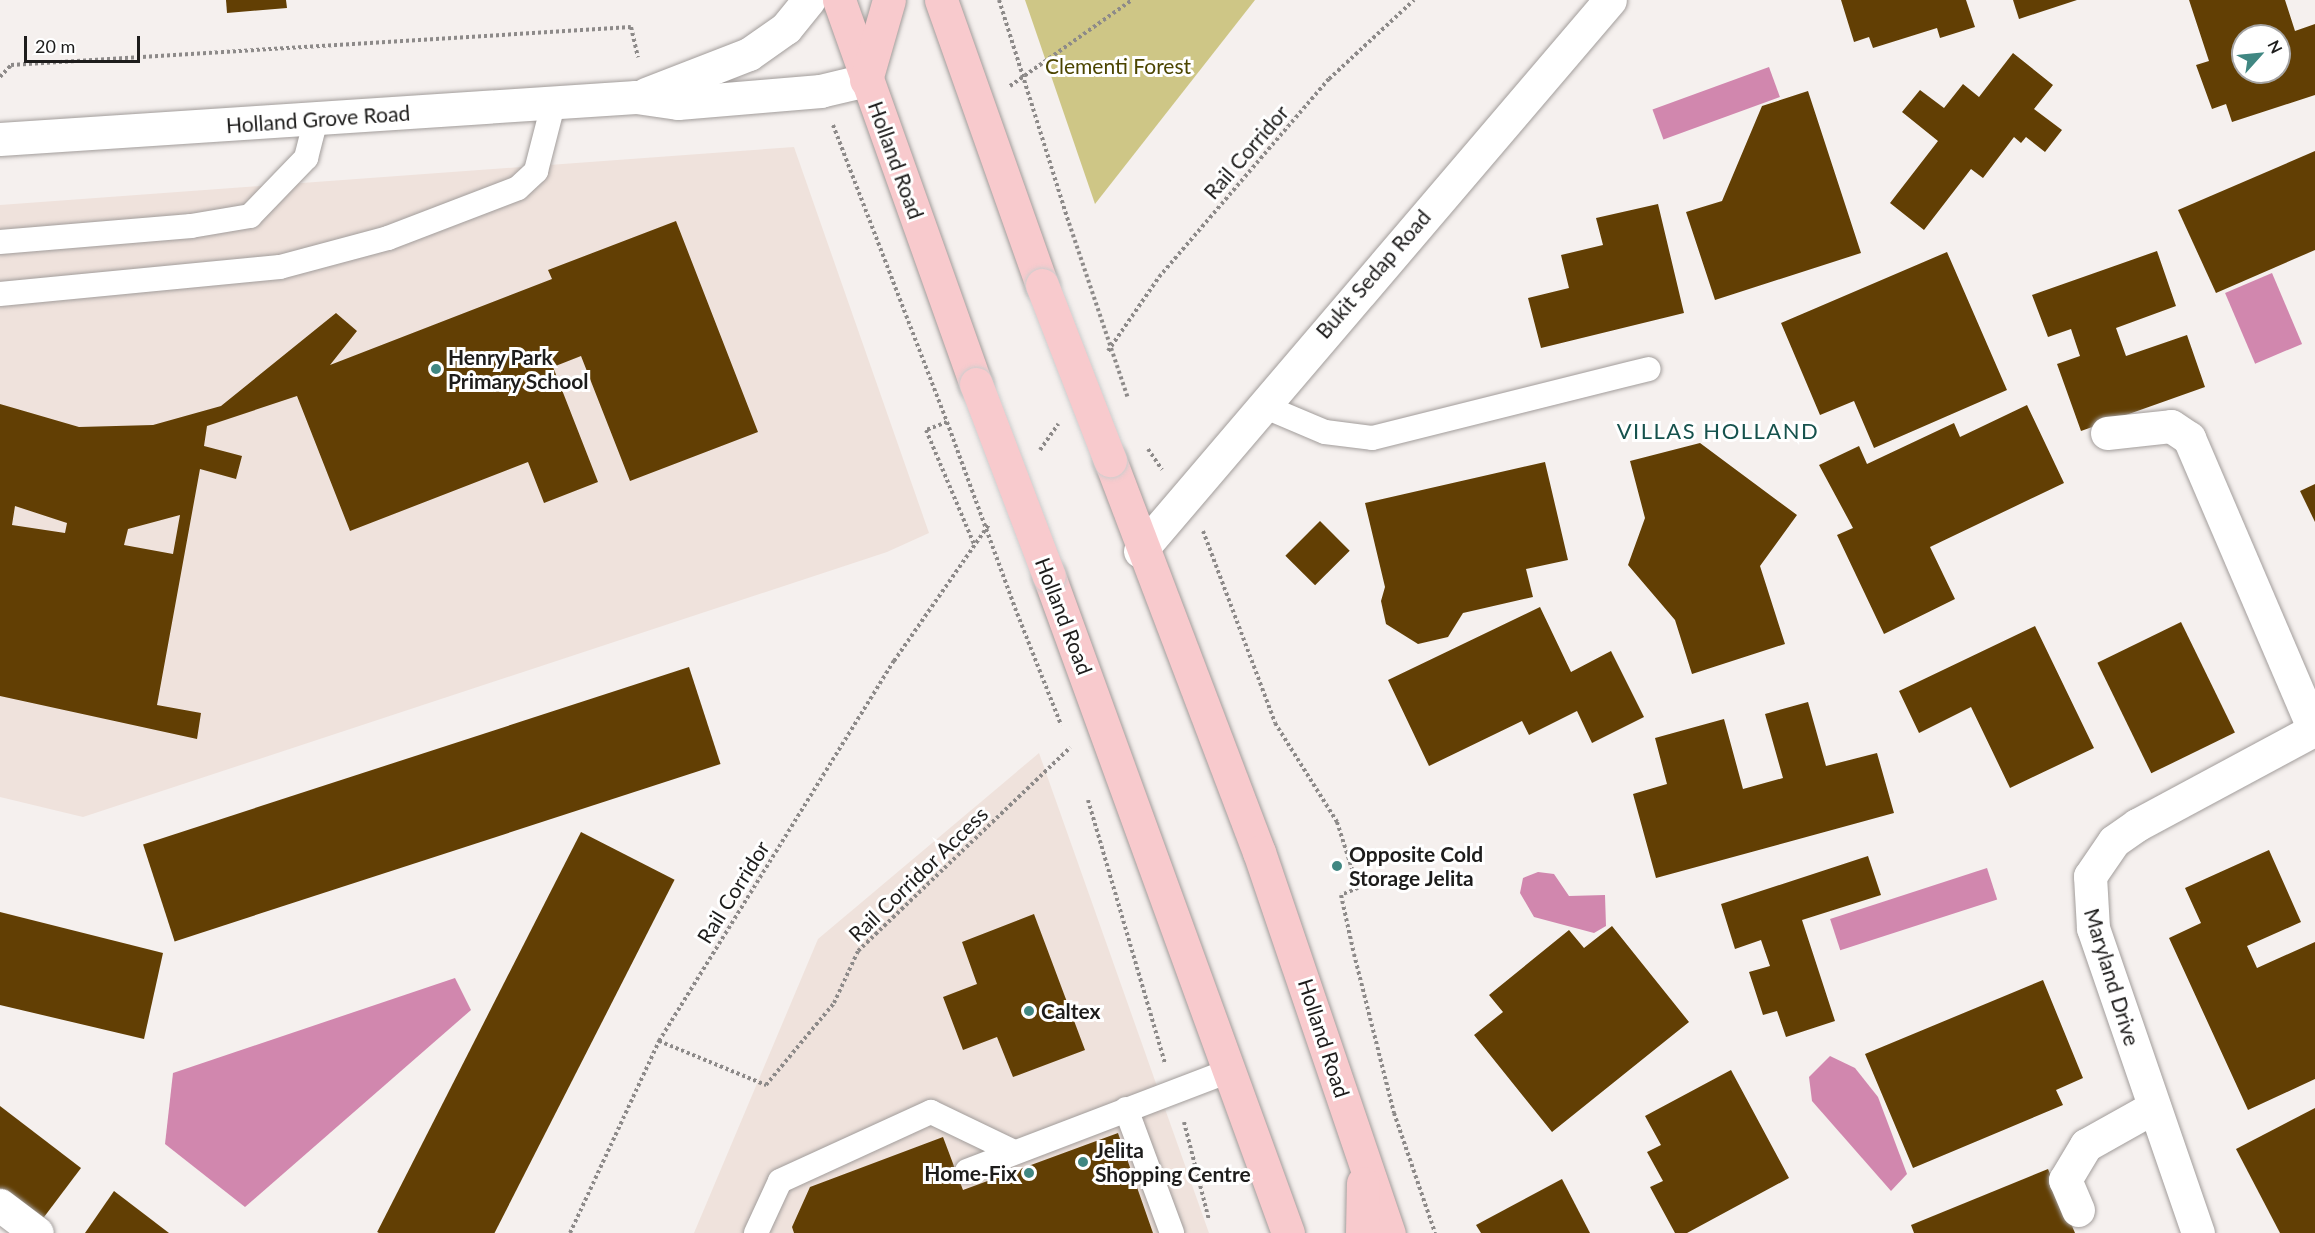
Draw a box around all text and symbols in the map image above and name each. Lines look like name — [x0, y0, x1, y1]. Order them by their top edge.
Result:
scale bar — [27, 24, 142, 62]
north arrow — [2231, 24, 2291, 84]
text: 20 m — [35, 35, 75, 57]
text: N — [2264, 37, 2287, 56]
park label: Clementi Forest — [1045, 53, 1191, 79]
street label: Holland Road — [863, 98, 929, 222]
street label: Holland Grove Road — [225, 100, 411, 138]
street label: Rail Corridor — [1198, 100, 1294, 204]
street label: Bukit Sedap Road — [1310, 205, 1436, 343]
place label: Henry Park Primary School — [448, 344, 589, 394]
marker: Henry Park Primary School — [429, 362, 443, 376]
district label: VILLAS HOLLAND — [1617, 418, 1819, 444]
street label: Holland Road — [1030, 554, 1098, 678]
street label: Rail Corridor Access — [843, 801, 993, 947]
street label: Rail Corridor — [692, 836, 774, 948]
place label: Opposite Cold Storage Jelita — [1349, 841, 1483, 891]
marker: Opposite Cold Storage Jelita — [1330, 859, 1344, 873]
street label: Maryland Drive — [2079, 905, 2145, 1049]
street label: Holland Road — [1293, 975, 1355, 1101]
place label: Caltex — [1041, 998, 1101, 1024]
marker: Caltex — [1022, 1004, 1036, 1018]
place label: Jelita Shopping Centre — [1095, 1137, 1251, 1187]
marker: Jelita Shopping Centre — [1076, 1155, 1090, 1169]
place label: Home-Fix — [924, 1160, 1017, 1186]
marker: Home-Fix — [1022, 1166, 1036, 1180]

